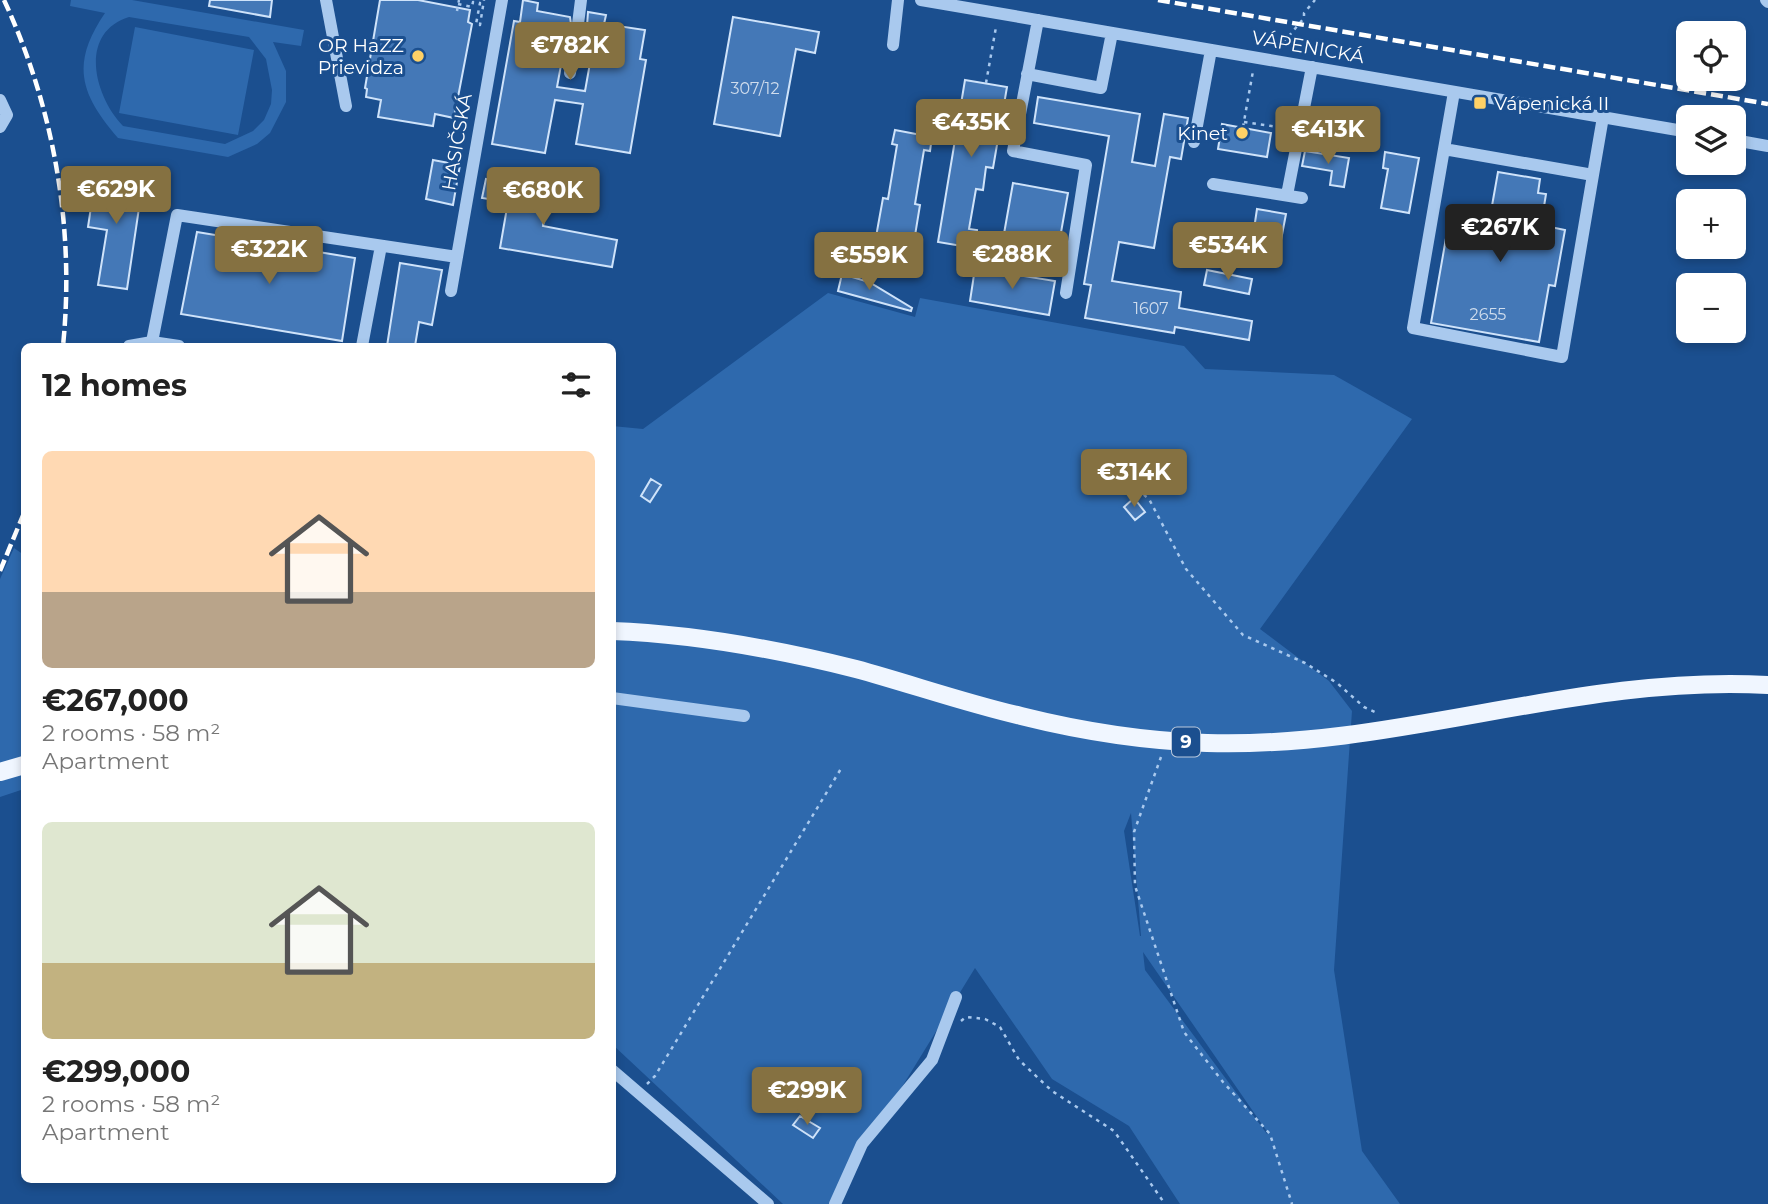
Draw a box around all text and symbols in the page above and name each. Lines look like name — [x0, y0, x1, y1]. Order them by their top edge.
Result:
map controls — [1676, 21, 1746, 343]
button: locate — [1676, 21, 1746, 91]
pin: €782K — [521, 22, 619, 82]
street label: VÁPENICKÁ — [1250, 26, 1366, 68]
text: €782K — [531, 31, 609, 59]
place label: OR HaZZ Prievidza — [318, 34, 404, 79]
marker: OR HaZZ Prievidza — [410, 48, 426, 64]
house number: 307/12 — [731, 79, 779, 98]
street label: HASIČSKÁ — [437, 91, 477, 192]
place label: Vápenická II — [1494, 92, 1609, 115]
marker: Vápenická II — [1472, 95, 1488, 111]
pin: €435K — [922, 100, 1020, 159]
button: layers — [1676, 105, 1746, 175]
pin: €413K — [1279, 106, 1377, 166]
text: €435K — [932, 108, 1010, 136]
text: €413K — [1291, 115, 1365, 143]
place label: Kinet — [1177, 122, 1228, 145]
marker: Kinet — [1234, 125, 1250, 141]
pin: €629K — [67, 166, 165, 226]
pin: €680K — [494, 168, 592, 227]
text: €629K — [77, 175, 155, 203]
text: €680K — [503, 176, 583, 204]
button: + — [1676, 189, 1746, 259]
pin: €267K — [1451, 204, 1549, 264]
text: €267K — [1461, 213, 1539, 241]
pin: €534K — [1179, 222, 1277, 282]
pin: €322K — [220, 226, 318, 286]
text: €534K — [1189, 231, 1267, 259]
pin: €559K — [820, 232, 918, 292]
pin: €288K — [963, 232, 1061, 291]
text: €322K — [231, 235, 307, 263]
text: €288K — [972, 240, 1052, 268]
text: €559K — [830, 241, 908, 269]
button: − — [1676, 273, 1746, 343]
house number: 1607 — [1133, 299, 1169, 318]
house number: 2655 — [1470, 305, 1506, 324]
icon: filters — [557, 366, 595, 404]
text: 12 homes — [42, 367, 187, 404]
pin: €314K — [1085, 449, 1183, 509]
text: €314K — [1097, 458, 1171, 486]
icon: home — [256, 496, 382, 622]
text: €267,000 — [42, 682, 189, 719]
text: 2 rooms · 58 m² — [42, 719, 220, 747]
road number: 9 — [1172, 728, 1200, 756]
text: Apartment — [42, 747, 170, 775]
icon: home — [256, 867, 382, 993]
text: €299,000 — [42, 1053, 190, 1090]
pin: €299K — [758, 1068, 856, 1127]
text: €299K — [768, 1076, 846, 1104]
text: 2 rooms · 58 m² — [42, 1090, 220, 1118]
text: Apartment — [42, 1118, 170, 1146]

